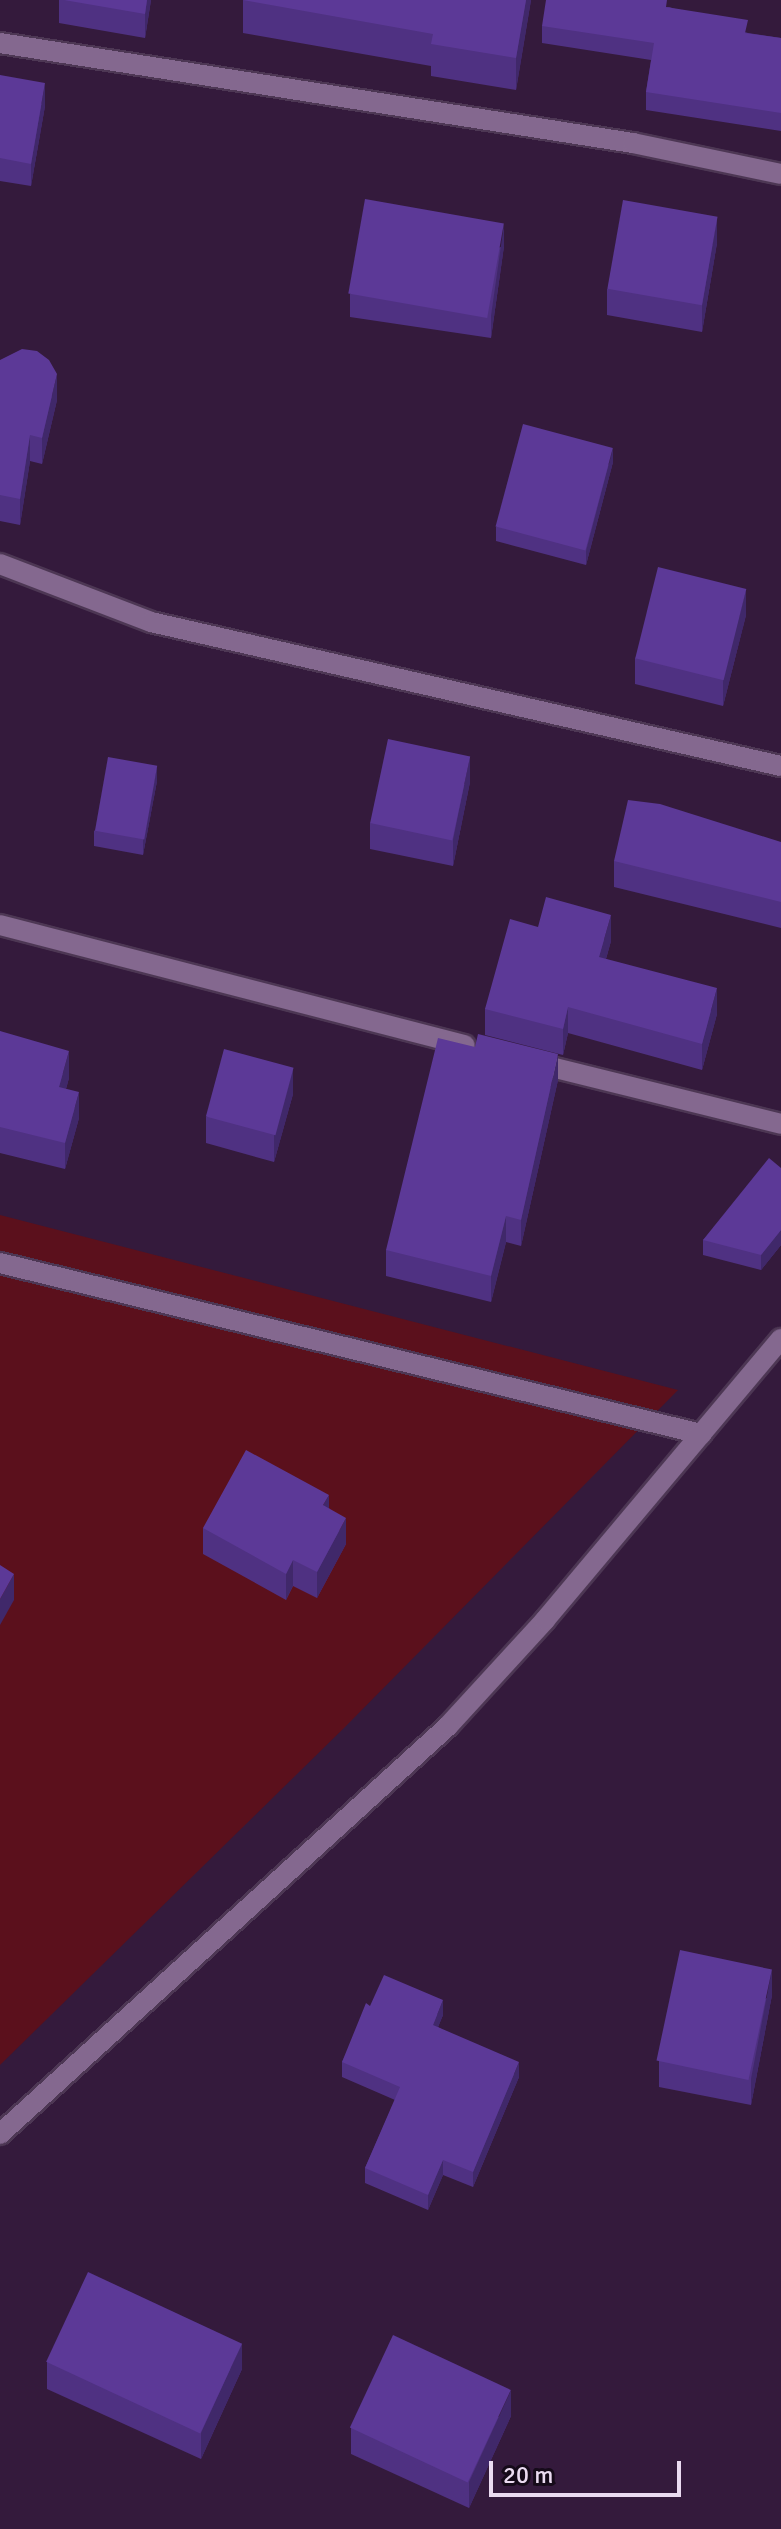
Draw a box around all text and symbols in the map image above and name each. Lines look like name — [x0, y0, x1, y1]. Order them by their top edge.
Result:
scale bar — [493, 2445, 685, 2495]
text: 20 m — [503, 2460, 553, 2490]

